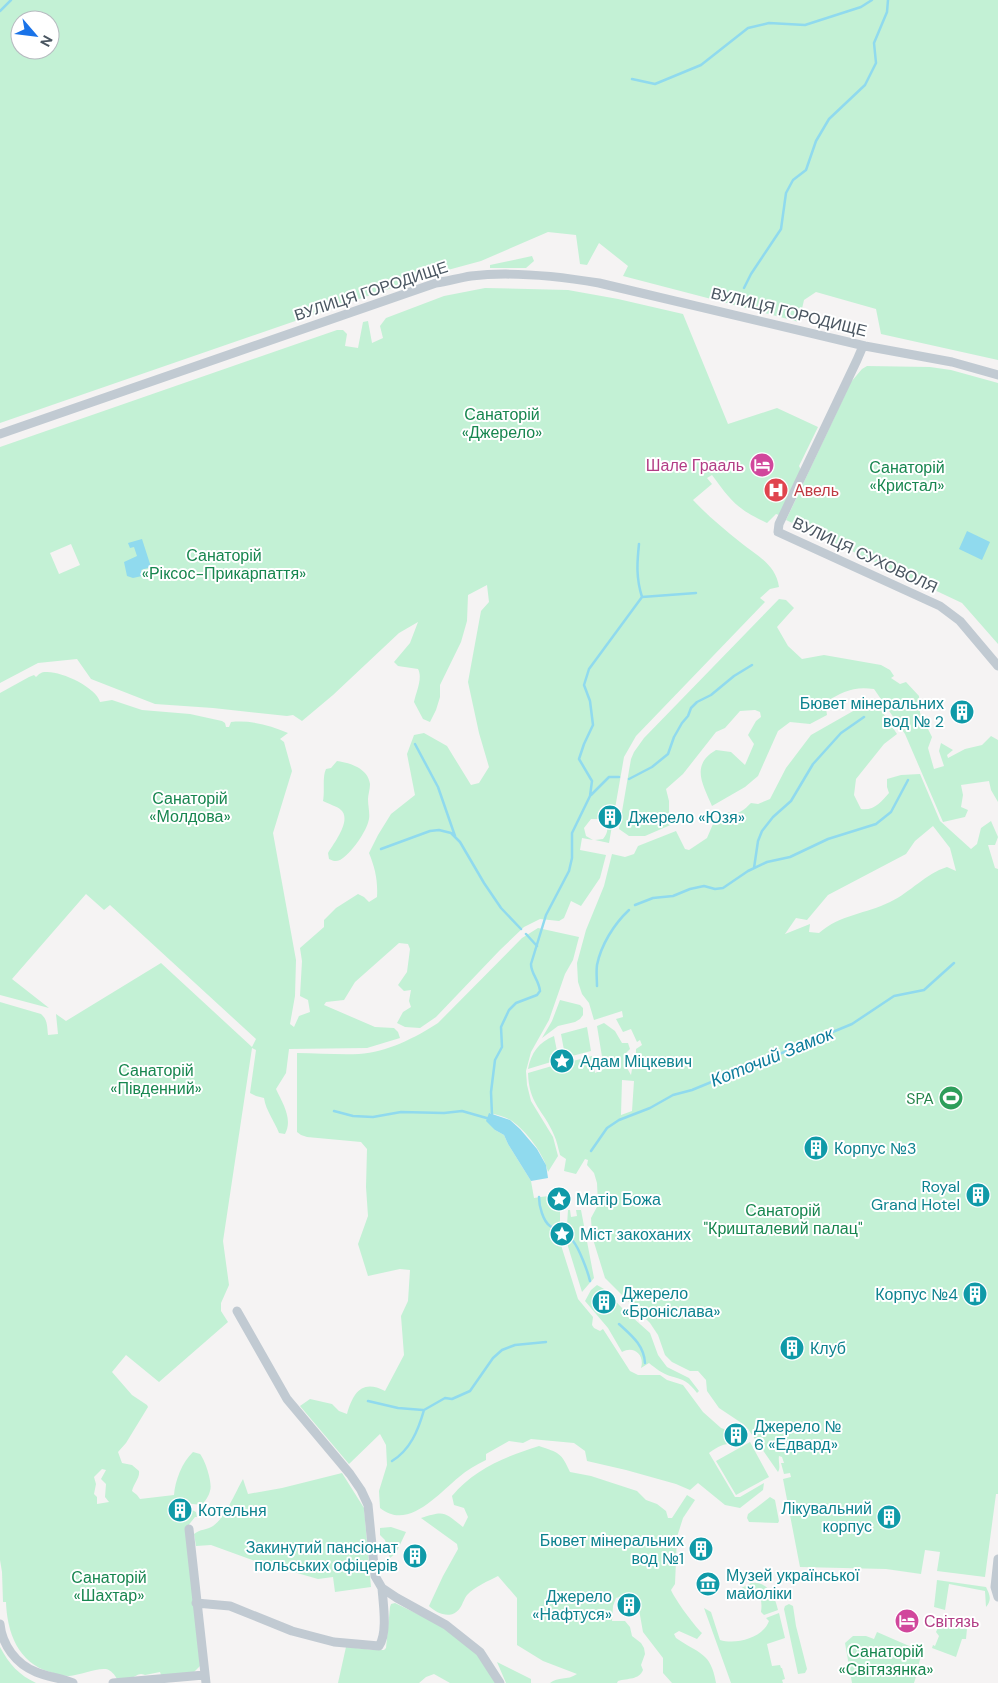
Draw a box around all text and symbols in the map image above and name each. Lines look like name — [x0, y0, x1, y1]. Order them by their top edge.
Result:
north arrow — [10, 10, 60, 60]
text: N — [36, 32, 57, 50]
street label: ВУЛИЦЯ ГОРОДИЩЕ — [292, 256, 450, 326]
street label: ВУЛИЦЯ ГОРОДИЩЕ — [709, 282, 869, 342]
park label: Санаторій «Джерело» — [462, 404, 542, 443]
hotel icon: Шале Грааль — [749, 452, 775, 478]
place label: Шале Грааль — [646, 455, 744, 476]
park label: Санаторій «Кристал» — [869, 457, 945, 496]
hospital icon: Авель — [763, 477, 789, 503]
place label: Авель — [794, 480, 839, 501]
street label: ВУЛИЦЯ СУХОВОЛЯ — [789, 512, 941, 598]
park label: Санаторій «Ріксос-Прикарпаття» — [142, 545, 306, 584]
place label: Бювет мінеральних вод № 2 — [800, 693, 944, 732]
building icon: Бювет мінеральних вод № 2 — [949, 699, 975, 725]
park label: Санаторій «Молдова» — [149, 788, 231, 827]
building icon: Джерело «Юзя» — [597, 804, 623, 830]
place label: Джерело «Юзя» — [628, 807, 745, 828]
water label: Коточий Замок — [707, 1021, 839, 1093]
place icon: Адам Міцкевич — [549, 1048, 575, 1074]
place label: Адам Міцкевич — [580, 1051, 692, 1072]
park label: Санаторій «Південний» — [110, 1060, 202, 1099]
sports icon: SPA — [938, 1085, 964, 1111]
place label: SPA — [906, 1088, 934, 1109]
building icon: Корпус №3 — [803, 1135, 829, 1161]
place label: Корпус №3 — [834, 1138, 916, 1159]
place label: Royal Grand Hotel — [871, 1176, 960, 1215]
building icon: Royal Grand Hotel — [965, 1182, 991, 1208]
place icon: Матір Божа — [546, 1186, 572, 1212]
place label: Матір Божа — [576, 1189, 661, 1210]
park label: Санаторій "Кришталевий палац" — [703, 1200, 863, 1239]
place icon: Міст закоханих — [549, 1221, 575, 1247]
place label: Міст закоханих — [580, 1224, 691, 1245]
building icon: Корпус №4 — [962, 1281, 988, 1307]
place label: Джерело «Броніслава» — [622, 1283, 721, 1322]
place label: Корпус №4 — [875, 1284, 958, 1305]
building icon: Джерело «Броніслава» — [591, 1289, 617, 1315]
building icon: Клуб — [779, 1335, 805, 1361]
place label: Клуб — [810, 1338, 846, 1359]
place label: Джерело № 6 «Едвард» — [754, 1416, 842, 1455]
building icon: Джерело № 6 «Едвард» — [723, 1422, 749, 1448]
building icon: Котельня — [167, 1497, 193, 1523]
place label: Лікувальний корпус — [781, 1498, 872, 1537]
place label: Котельня — [198, 1500, 267, 1521]
building icon: Лікувальний корпус — [876, 1504, 902, 1530]
place label: Бювет мінеральних вод №1 — [540, 1530, 684, 1569]
building icon: Бювет мінеральних вод №1 — [688, 1536, 714, 1562]
place label: Закинутий пансіонат польських офіцерів — [246, 1537, 399, 1576]
building icon: Закинутий пансіонат польських офіцерів — [402, 1543, 428, 1569]
place label: Музей української майоліки — [726, 1565, 860, 1604]
park label: Санаторій «Шахтар» — [71, 1567, 147, 1606]
museum icon: Музей української майоліки — [695, 1571, 721, 1597]
place label: Джерело «Нафтуся» — [532, 1586, 612, 1625]
building icon: Джерело «Нафтуся» — [616, 1592, 642, 1618]
hotel icon: Світязь — [894, 1608, 920, 1634]
place label: Світязь — [924, 1611, 979, 1632]
park label: Санаторій «Світязянка» — [838, 1641, 934, 1680]

